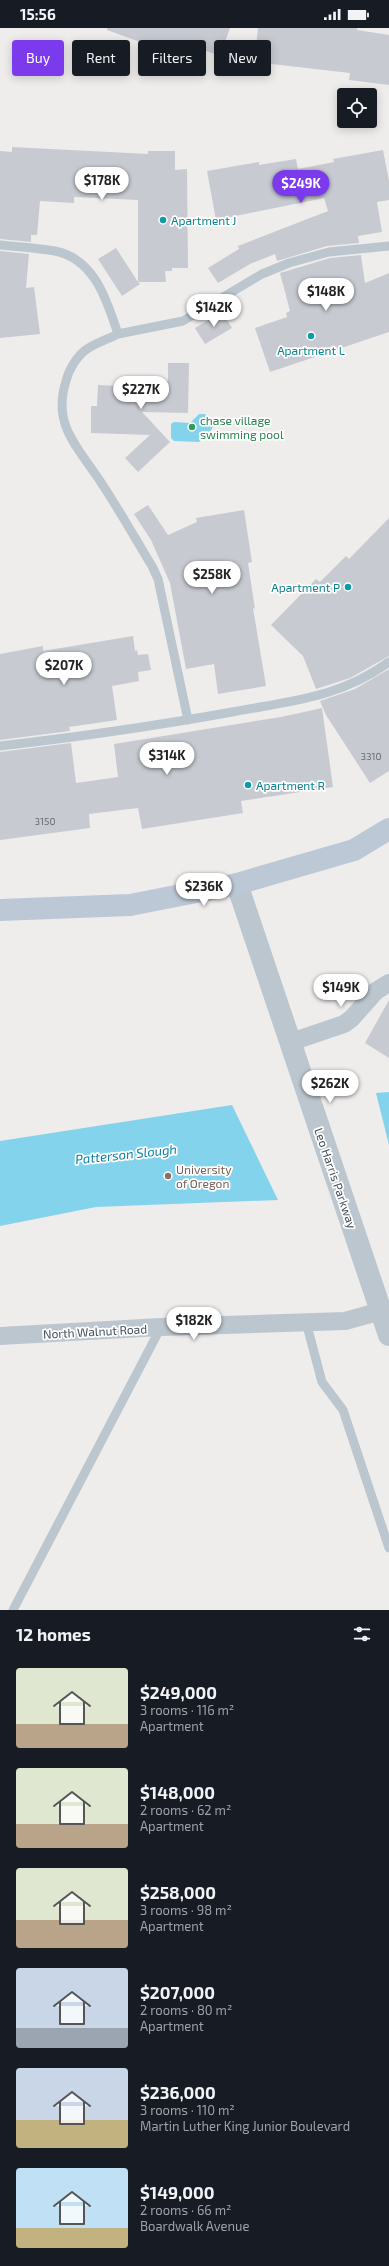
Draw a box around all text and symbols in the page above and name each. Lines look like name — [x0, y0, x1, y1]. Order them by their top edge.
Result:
text: 15:56 — [20, 5, 56, 23]
chip: Buy — [12, 40, 64, 76]
chip: Rent — [72, 40, 130, 76]
chip: Filters — [138, 40, 206, 76]
chip: New — [214, 40, 271, 76]
map controls — [337, 88, 377, 128]
button: locate — [337, 88, 377, 128]
pin: $178K — [74, 167, 130, 201]
pin: $249K — [273, 170, 329, 204]
text: $178K — [84, 172, 120, 188]
text: $249K — [281, 175, 321, 191]
place label: Apartment J — [171, 213, 236, 227]
marker: Apartment J — [158, 215, 168, 225]
pin: $148K — [298, 278, 354, 312]
text: $148K — [307, 283, 345, 299]
pin: $142K — [186, 294, 242, 328]
text: $142K — [195, 299, 233, 315]
marker: Apartment L — [306, 331, 316, 341]
place label: Apartment L — [277, 343, 345, 357]
pin: $227K — [113, 376, 169, 410]
text: $227K — [122, 381, 160, 397]
place label: chase village swimming pool — [200, 413, 284, 441]
marker: chase village swimming pool — [187, 422, 197, 432]
pin: $258K — [184, 561, 240, 595]
text: $258K — [193, 566, 231, 582]
place label: Apartment P — [271, 580, 340, 594]
marker: Apartment P — [343, 582, 353, 592]
pin: $207K — [36, 652, 92, 686]
text: $207K — [45, 657, 83, 673]
pin: $314K — [139, 742, 195, 776]
text: $314K — [148, 747, 186, 763]
house number: 3310 — [360, 750, 382, 762]
place label: Apartment R — [256, 778, 325, 792]
marker: Apartment R — [243, 780, 253, 790]
house number: 3150 — [35, 815, 55, 827]
pin: $236K — [176, 873, 232, 907]
text: $236K — [185, 878, 223, 894]
pin: $149K — [313, 974, 369, 1008]
text: $149K — [322, 979, 360, 995]
pin: $262K — [302, 1070, 358, 1104]
text: $262K — [311, 1075, 349, 1091]
street label: Leo Harris Parkway — [312, 1126, 360, 1231]
water label: Patterson Slough — [74, 1141, 178, 1167]
place label: University of Oregon — [176, 1162, 232, 1190]
marker: University of Oregon — [163, 1171, 173, 1181]
pin: $182K — [166, 1307, 222, 1341]
text: $182K — [175, 1312, 213, 1328]
street label: North Walnut Road — [43, 1321, 147, 1341]
icon: filters — [351, 1623, 373, 1645]
text: 12 homes — [16, 1624, 91, 1644]
text: $249,000 — [140, 1682, 217, 1702]
icon: home — [48, 1684, 96, 1732]
text: 3 rooms · 116 m² — [140, 1702, 234, 1718]
text: Apartment — [140, 1718, 204, 1734]
text: $148,000 — [140, 1782, 215, 1802]
icon: home — [48, 1784, 96, 1832]
text: 2 rooms · 62 m² — [140, 1802, 231, 1818]
text: Apartment — [140, 1818, 204, 1834]
text: $258,000 — [140, 1882, 216, 1902]
icon: home — [48, 1884, 96, 1932]
text: 3 rooms · 98 m² — [140, 1902, 232, 1918]
text: Apartment — [140, 1918, 204, 1934]
text: $207,000 — [140, 1982, 215, 2002]
icon: home — [48, 1984, 96, 2032]
text: 2 rooms · 80 m² — [140, 2002, 232, 2018]
text: Apartment — [140, 2018, 204, 2034]
text: $236,000 — [140, 2082, 216, 2102]
icon: home — [48, 2084, 96, 2132]
text: 3 rooms · 110 m² — [140, 2102, 235, 2118]
text: Martin Luther King Junior Boulevard — [140, 2118, 350, 2134]
text: $149,000 — [140, 2182, 214, 2202]
icon: home — [48, 2184, 96, 2232]
text: 2 rooms · 66 m² — [140, 2202, 231, 2218]
text: Boardwalk Avenue — [140, 2218, 249, 2234]

